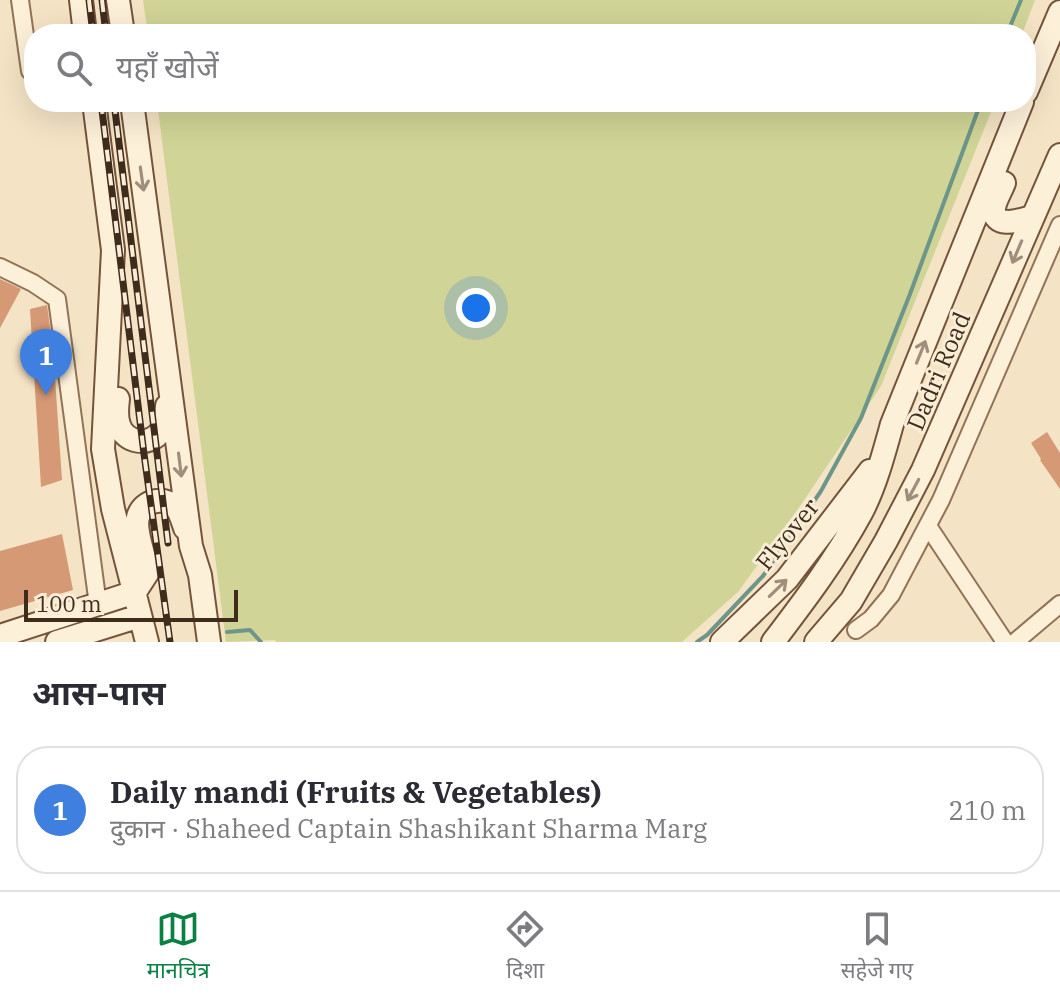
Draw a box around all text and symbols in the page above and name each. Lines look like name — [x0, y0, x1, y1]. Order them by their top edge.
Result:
search box — [24, 24, 1036, 112]
icon: search — [52, 46, 96, 90]
text: यहाँ खोजें — [116, 47, 219, 86]
one-way arrow — [135, 166, 150, 191]
one-way arrow — [1009, 239, 1024, 264]
your location — [456, 288, 496, 328]
street label: Dadri Road — [899, 307, 977, 435]
pin: 1 — [20, 329, 72, 395]
one-way arrow — [915, 340, 929, 365]
one-way arrow — [173, 452, 188, 477]
one-way arrow — [904, 478, 920, 502]
street label: Flyover — [748, 491, 826, 577]
one-way arrow — [768, 579, 787, 598]
scale bar — [24, 586, 238, 622]
text: 100 m — [36, 589, 102, 618]
text: आस-पास — [32, 670, 166, 714]
text: Daily mandi (Fruits & Vegetables) — [110, 772, 601, 811]
text: 1 — [52, 793, 68, 827]
text: 210 m — [948, 793, 1026, 827]
text: दुकान · Shaheed Captain Shashikant Sharma Marg — [110, 811, 707, 845]
tab: मानचित्र — [147, 907, 210, 987]
tab: दिशा — [503, 907, 547, 987]
tab: सहेजे गए — [841, 907, 913, 987]

